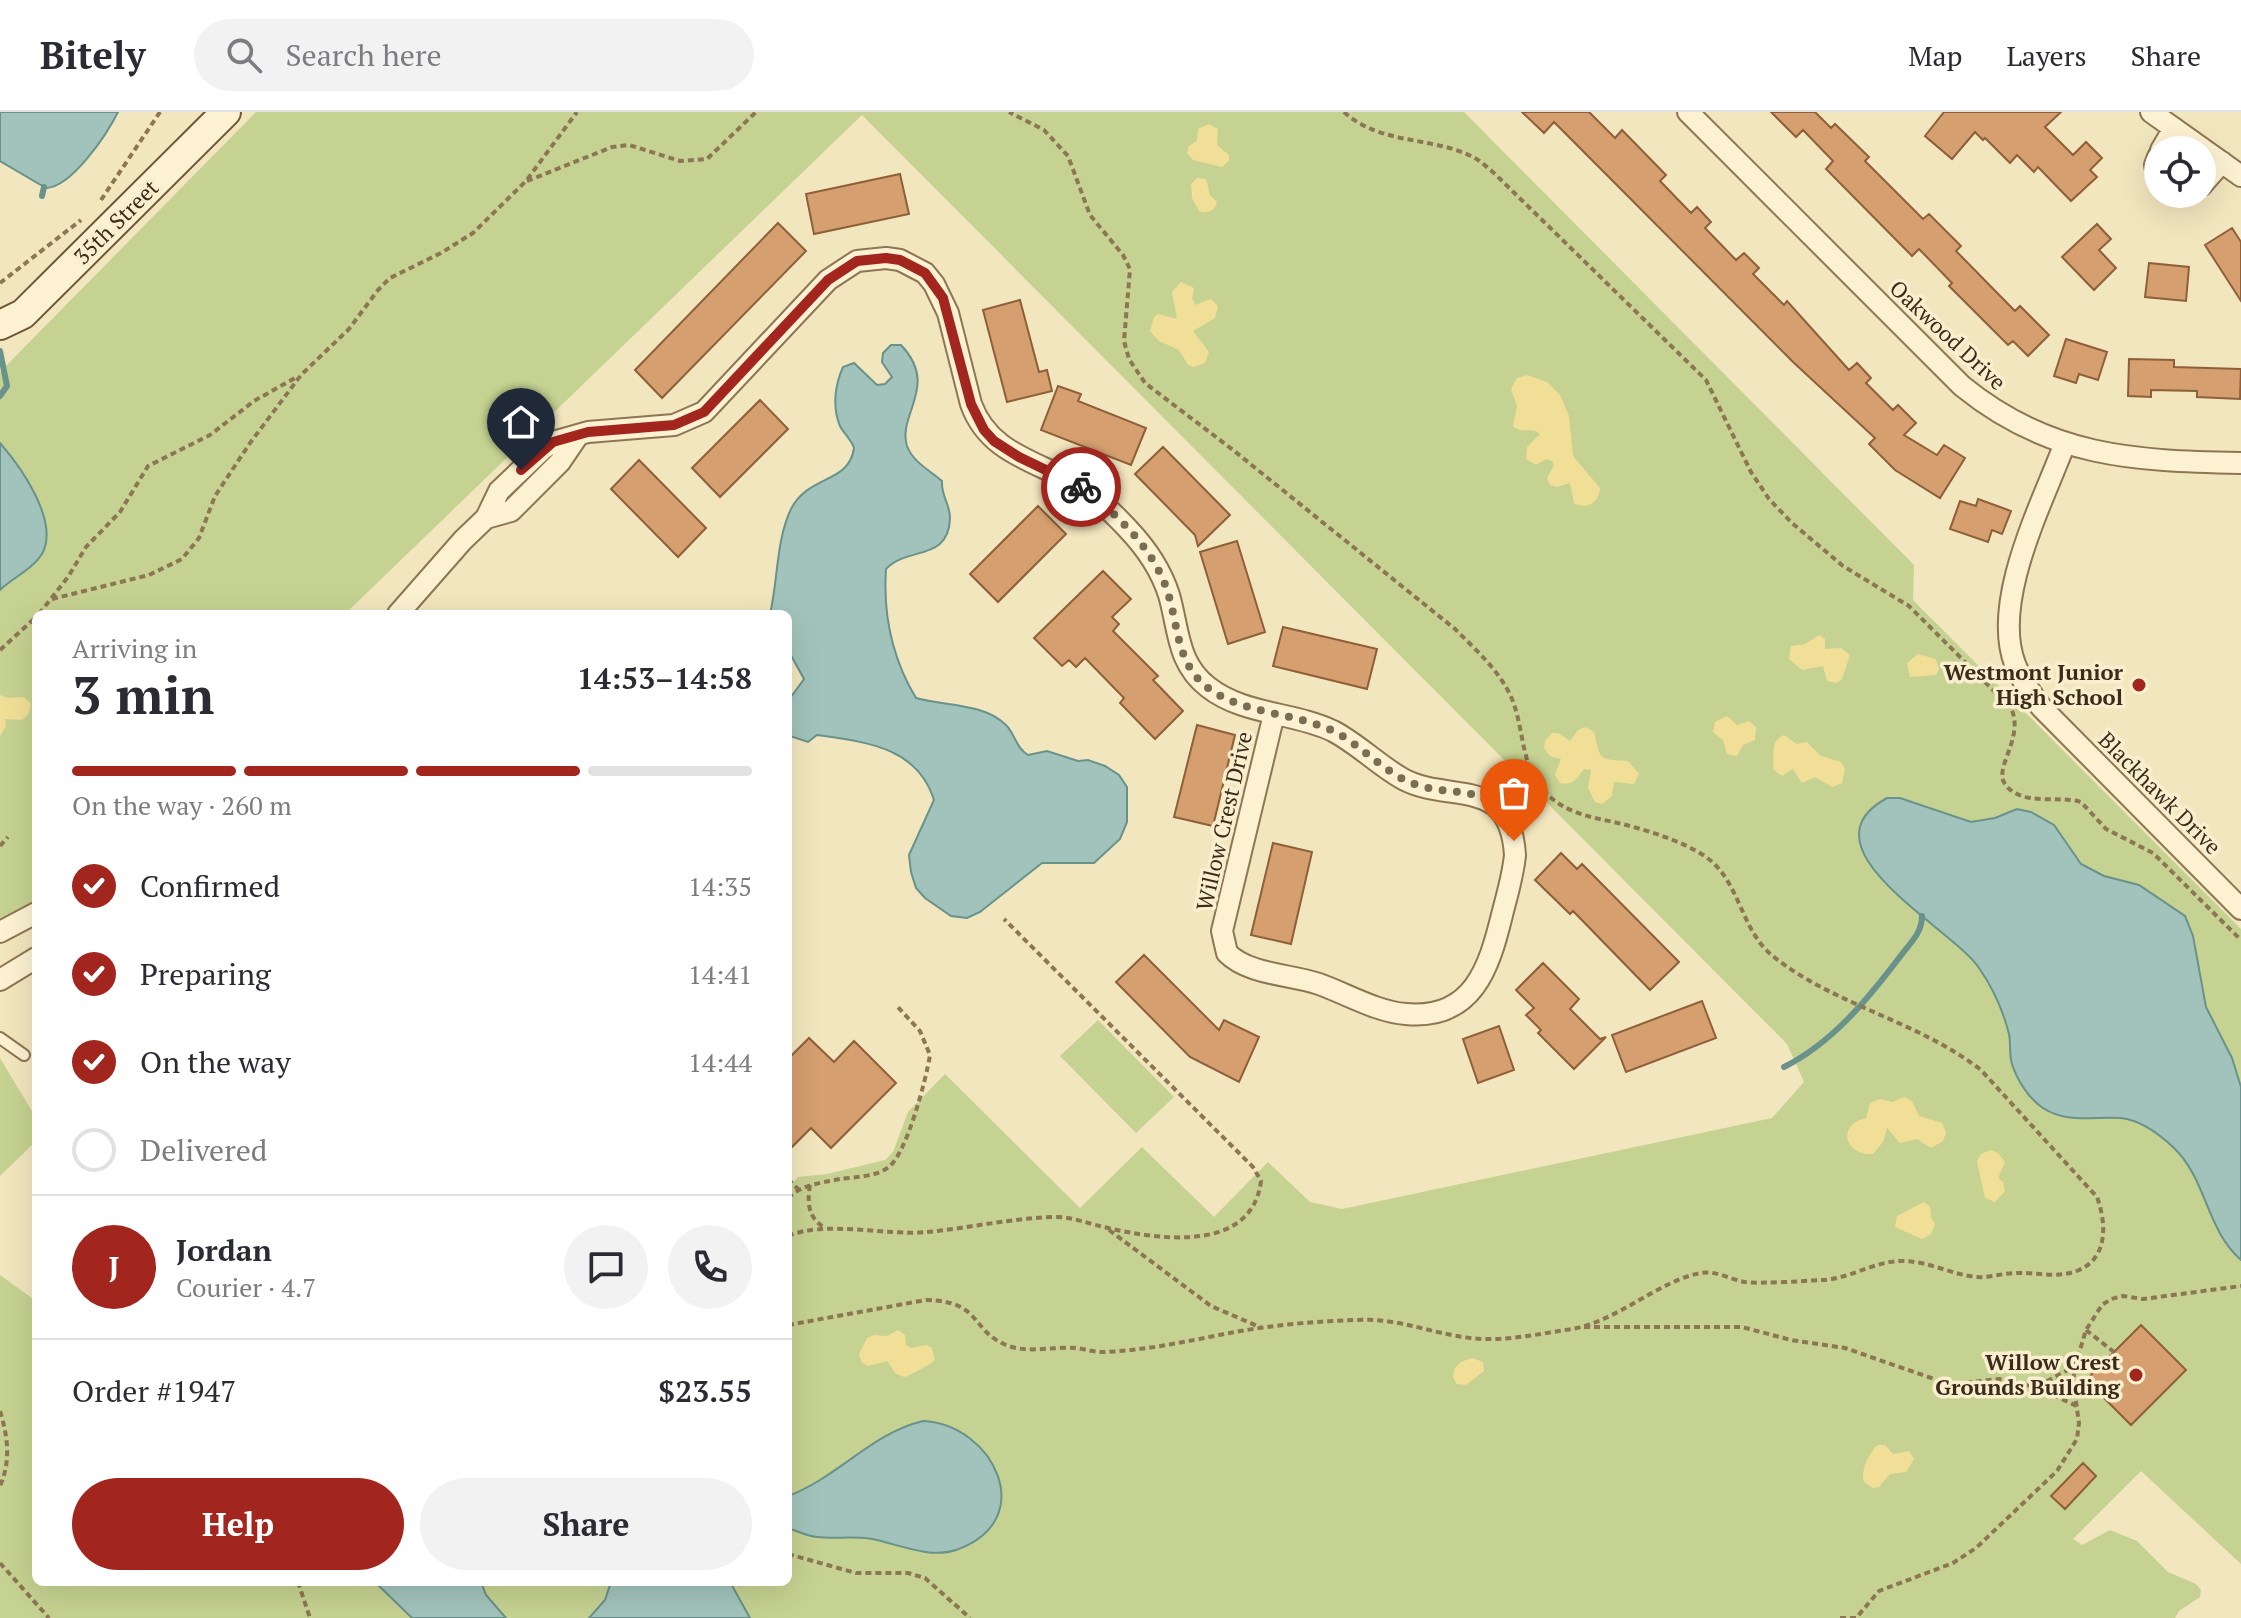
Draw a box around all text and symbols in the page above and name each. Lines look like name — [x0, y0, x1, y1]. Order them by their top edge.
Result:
search box — [194, 19, 754, 91]
text: Bitely — [40, 30, 146, 80]
icon: search — [222, 33, 266, 77]
text: Search here — [286, 35, 442, 75]
text: Map — [1908, 37, 1962, 74]
text: Layers — [2006, 37, 2087, 74]
text: Share — [2131, 37, 2201, 74]
map controls — [2144, 136, 2216, 208]
button: locate — [2144, 136, 2216, 208]
street label: 35th Street — [67, 173, 164, 270]
street label: Oakwood Drive — [1884, 273, 2013, 396]
pin — [487, 388, 555, 470]
icon: home — [499, 400, 543, 444]
courier — [1041, 447, 1121, 527]
icon: bike — [1059, 465, 1103, 509]
text: Arriving in — [72, 631, 197, 665]
place label: Westmont Junior High School — [1943, 657, 2124, 711]
text: 14:53–14:58 — [577, 658, 752, 698]
text: 3 min — [72, 660, 214, 729]
marker: Westmont Junior High School — [2130, 676, 2148, 694]
street label: Blackhawk Drive — [2093, 725, 2228, 860]
street label: Willow Crest Drive — [1189, 729, 1258, 913]
pin — [1480, 759, 1548, 841]
icon: bag — [1492, 771, 1536, 815]
text: On the way · 260 m — [72, 788, 292, 822]
icon: check — [72, 864, 116, 908]
text: Confirmed — [140, 866, 280, 906]
text: 14:35 — [688, 869, 752, 903]
icon: check — [72, 952, 116, 996]
text: Preparing — [140, 954, 271, 994]
text: 14:41 — [688, 957, 752, 991]
icon: check — [72, 1040, 116, 1084]
text: On the way — [140, 1042, 291, 1082]
text: 14:44 — [688, 1045, 752, 1079]
text: Delivered — [140, 1130, 267, 1170]
button: chat — [564, 1225, 648, 1309]
button: phone — [668, 1225, 752, 1309]
text: Jordan — [176, 1230, 272, 1270]
text: J — [109, 1247, 119, 1287]
text: Courier · 4.7 — [176, 1270, 316, 1304]
place label: Willow Crest Grounds Building — [1935, 1347, 2121, 1401]
marker: Willow Crest Grounds Building — [2127, 1366, 2145, 1384]
text: Order #1947 — [72, 1371, 236, 1411]
text: $23.55 — [658, 1371, 752, 1411]
button: Help — [72, 1478, 404, 1570]
button: Share — [420, 1478, 752, 1570]

